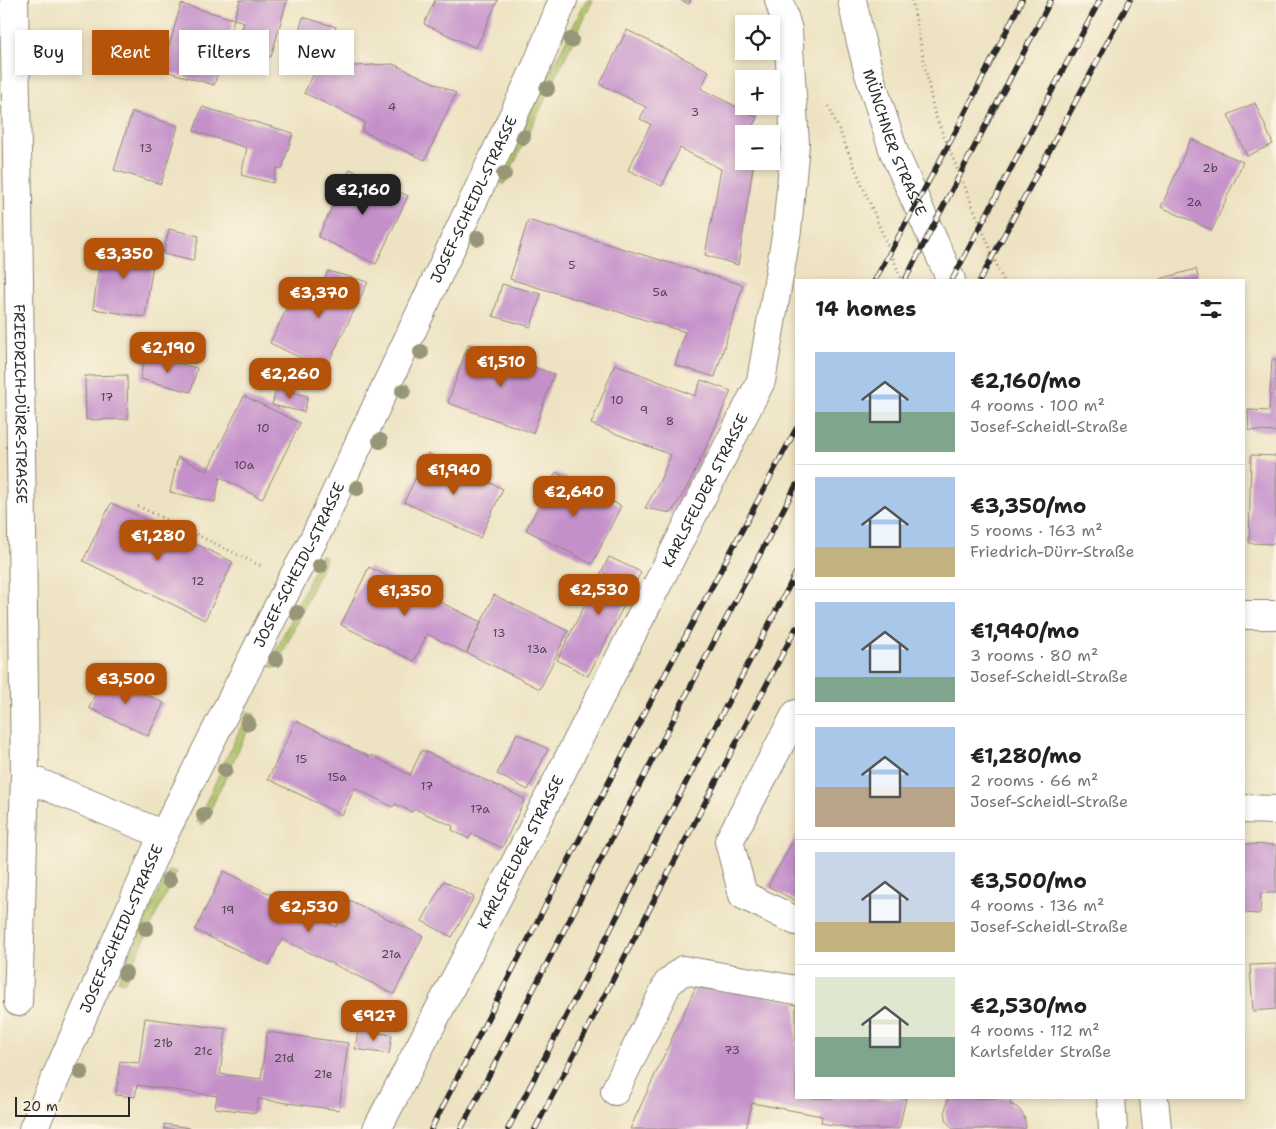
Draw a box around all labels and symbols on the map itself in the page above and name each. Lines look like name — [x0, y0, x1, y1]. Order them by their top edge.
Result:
street label: MÜNCHNER STRASSE — [858, 67, 931, 219]
house number: 4 — [388, 99, 396, 115]
house number: 3 — [691, 104, 699, 120]
street label: JOSEF-SCHEIDL-STRASSE — [426, 112, 522, 286]
house number: 13 — [140, 140, 152, 156]
house number: 2b — [1202, 160, 1218, 176]
pin: €2,160 — [322, 174, 404, 216]
house number: 2a — [1186, 194, 1202, 210]
pin: €3,350 — [83, 238, 165, 280]
house number: 5 — [568, 257, 576, 273]
pin: €3,370 — [278, 276, 360, 319]
house number: 5a — [653, 284, 668, 300]
street label: FRIEDRICH-DÜRR-STRASSE — [9, 304, 32, 504]
pin: €2,190 — [127, 332, 209, 374]
pin: €1,510 — [460, 346, 542, 388]
pin: €2,260 — [249, 358, 331, 400]
house number: 17 — [101, 389, 113, 405]
house number: 10 — [610, 392, 624, 408]
house number: 9 — [640, 402, 648, 418]
street label: KARLSFELDER STRASSE — [658, 410, 753, 571]
house number: 8 — [666, 413, 674, 429]
house number: 10 — [256, 420, 270, 436]
pin: €1,940 — [413, 454, 495, 496]
house number: 10a — [234, 457, 255, 473]
pin: €2,640 — [533, 476, 615, 518]
street label: JOSEF-SCHEIDL-STRASSE — [249, 479, 349, 651]
pin: €1,280 — [117, 520, 199, 562]
house number: 12 — [192, 573, 204, 589]
pin: €1,350 — [364, 574, 446, 617]
pin: €2,530 — [558, 574, 640, 616]
house number: 13 — [493, 625, 505, 641]
house number: 13a — [527, 641, 548, 657]
pin: €3,500 — [85, 662, 167, 705]
house number: 15 — [295, 751, 307, 767]
house number: 15a — [327, 769, 347, 785]
street label: KARLSFELDER STRASSE — [473, 772, 568, 932]
house number: 17 — [421, 778, 433, 794]
house number: 17a — [470, 801, 490, 817]
street label: JOSEF-SCHEIDL-STRASSE — [75, 841, 168, 1016]
pin: €2,530 — [268, 890, 350, 933]
house number: 19 — [222, 902, 234, 918]
house number: 21a — [381, 946, 401, 962]
pin: €927 — [344, 1000, 404, 1042]
house number: 21b — [153, 1035, 173, 1051]
house number: 73 — [724, 1042, 740, 1058]
house number: 21c — [194, 1043, 212, 1059]
house number: 21d — [274, 1050, 295, 1066]
house number: 21e — [313, 1066, 333, 1082]
scale bar — [15, 1094, 130, 1117]

